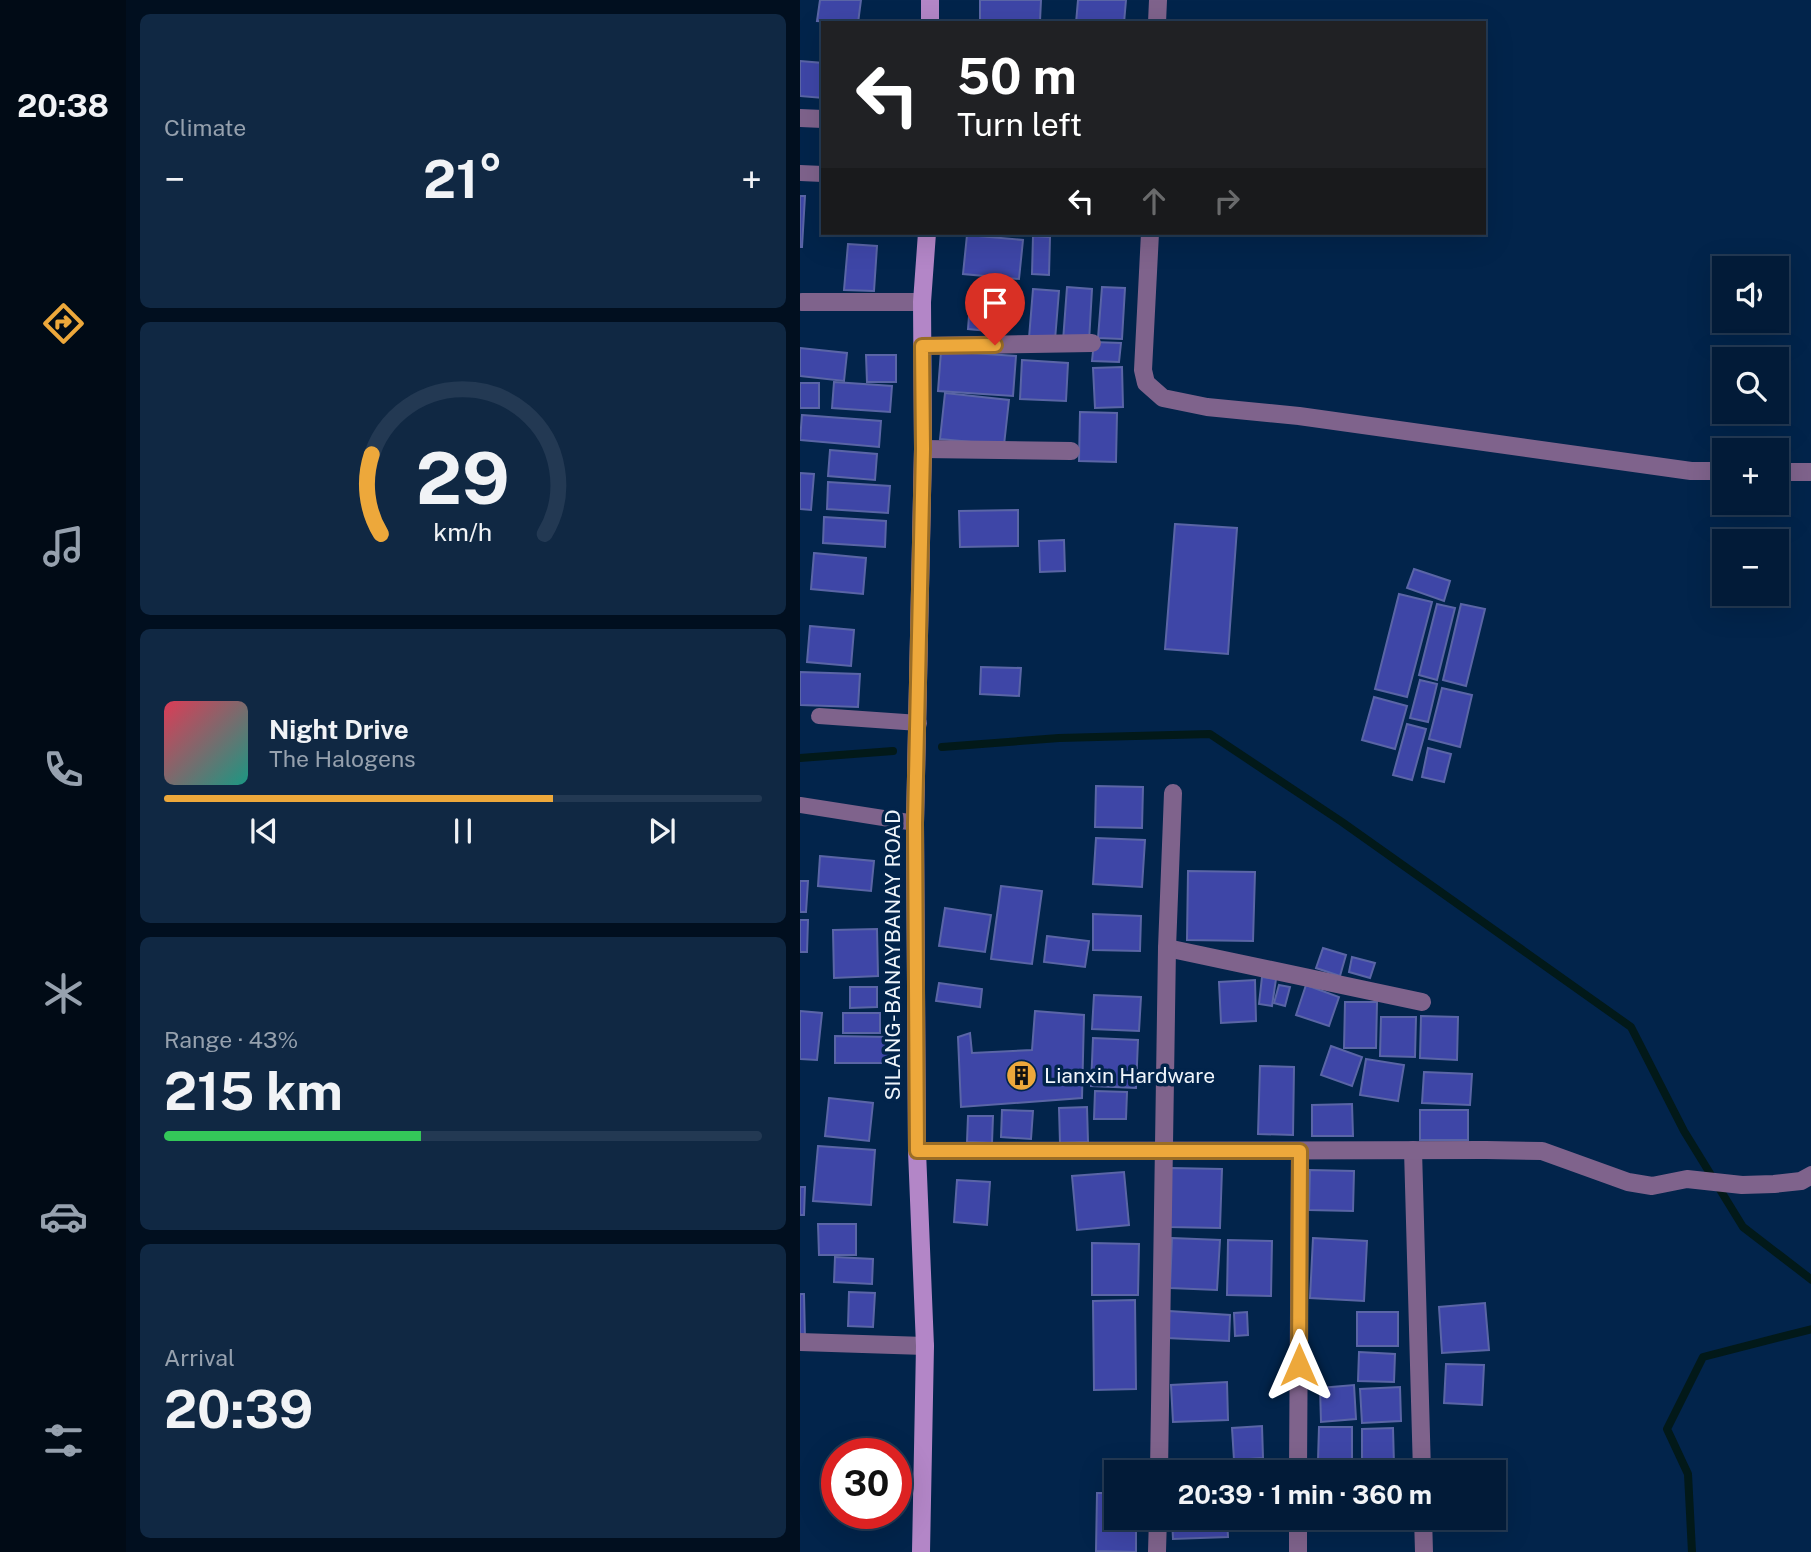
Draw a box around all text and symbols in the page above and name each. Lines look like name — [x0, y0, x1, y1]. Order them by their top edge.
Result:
text: 50 m — [957, 47, 1077, 105]
icon: left — [842, 49, 933, 140]
text: 20:38 — [17, 87, 109, 124]
text: Turn left — [957, 106, 1082, 143]
text: Climate — [164, 114, 246, 141]
text: 21° — [423, 149, 503, 210]
text: − — [164, 157, 185, 202]
text: + — [741, 157, 762, 202]
icon: left — [1062, 182, 1100, 220]
icon: ahead — [1135, 182, 1173, 220]
icon: right — [1208, 182, 1246, 220]
map controls — [1712, 256, 1789, 606]
button: sound — [1712, 256, 1789, 333]
pin — [965, 273, 1025, 345]
icon: arrive — [976, 284, 1014, 322]
icon: directions — [39, 299, 88, 348]
button: search — [1712, 347, 1789, 424]
text: 29 — [416, 436, 510, 521]
button: + — [1712, 438, 1789, 515]
text: km/h — [434, 517, 492, 547]
icon: music — [39, 522, 88, 571]
button: − — [1712, 529, 1789, 606]
text: Night Drive — [269, 714, 409, 745]
icon: phone — [39, 745, 88, 794]
text: The Halogens — [269, 745, 416, 772]
street label: SILANG-BANAYBANAY ROAD — [880, 809, 905, 1101]
icon: previous — [245, 812, 283, 850]
icon: pause — [444, 812, 482, 850]
icon: next — [643, 812, 681, 850]
icon: climate — [39, 969, 88, 1018]
text: Range · 43% — [164, 1026, 298, 1053]
building icon: Lianxin Hardware — [1004, 1059, 1038, 1093]
text: 215 km — [164, 1061, 343, 1122]
place label: Lianxin Hardware — [1044, 1063, 1215, 1088]
icon: car — [39, 1192, 88, 1241]
position arrow — [1262, 1328, 1336, 1402]
text: Arrival — [164, 1344, 235, 1371]
text: 20:39 — [164, 1379, 313, 1440]
icon: filters — [39, 1416, 88, 1465]
speed limit sign: 30 — [821, 1438, 912, 1529]
text: 20:39 · 1 min · 360 m — [1178, 1479, 1432, 1510]

